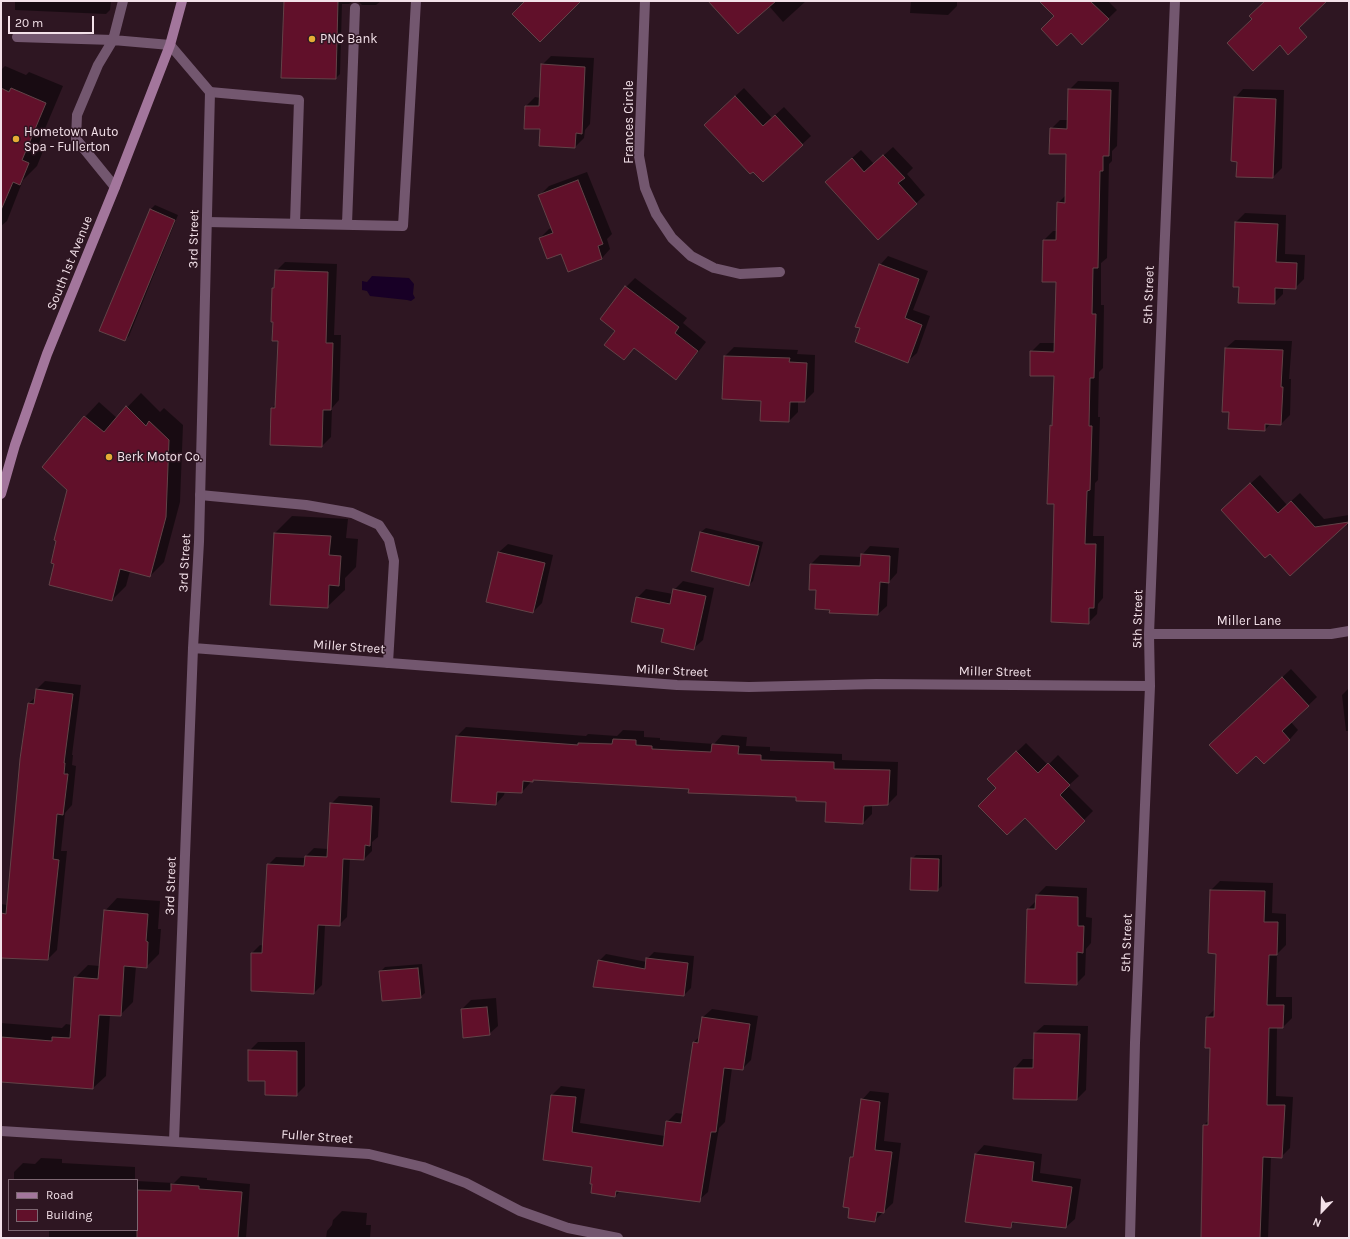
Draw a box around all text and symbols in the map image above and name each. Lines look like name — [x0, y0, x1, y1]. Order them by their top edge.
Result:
scale bar — [10, 8, 96, 34]
text: 20 m — [15, 16, 43, 30]
place label: PNC Bank — [320, 31, 378, 47]
marker: PNC Bank — [307, 34, 317, 44]
street label: Frances Circle — [621, 80, 637, 164]
place label: Hometown Auto Spa - Fullerton — [24, 124, 118, 155]
marker: Hometown Auto Spa - Fullerton — [11, 134, 21, 144]
street label: 3rd Street — [186, 209, 202, 269]
street label: South 1st Avenue — [44, 213, 96, 313]
street label: 5th Street — [1140, 265, 1158, 325]
place label: Berk Motor Co. — [117, 449, 202, 465]
marker: Berk Motor Co. — [104, 452, 114, 462]
street label: 3rd Street — [176, 533, 194, 593]
street label: 5th Street — [1130, 589, 1146, 649]
street label: Miller Lane — [1217, 613, 1281, 629]
street label: Miller Street — [312, 637, 386, 657]
street label: Miller Street — [635, 661, 709, 681]
street label: Miller Street — [959, 664, 1031, 680]
street label: 3rd Street — [162, 856, 180, 916]
street label: 5th Street — [1118, 913, 1136, 973]
street label: Fuller Street — [281, 1127, 353, 1147]
legend — [8, 1179, 138, 1231]
text: Road — [46, 1188, 74, 1202]
north arrow — [1302, 1191, 1342, 1231]
text: Building — [46, 1208, 92, 1222]
text: N — [1311, 1215, 1323, 1230]

